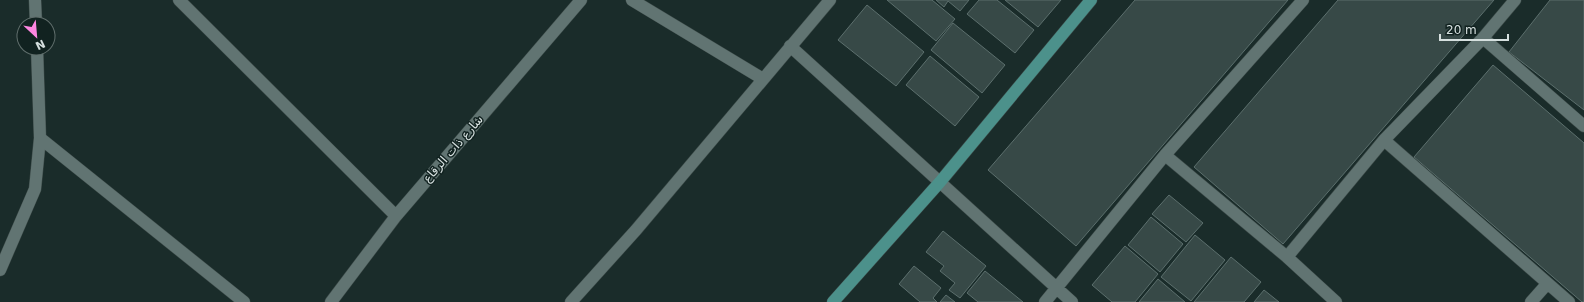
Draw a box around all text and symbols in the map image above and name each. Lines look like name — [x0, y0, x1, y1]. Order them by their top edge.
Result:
north arrow — [16, 16, 56, 56]
scale bar — [1440, 16, 1508, 42]
text: 20 m — [1446, 23, 1477, 37]
text: N — [33, 37, 47, 52]
street label: شارع ذات الرقاع — [420, 113, 487, 186]

